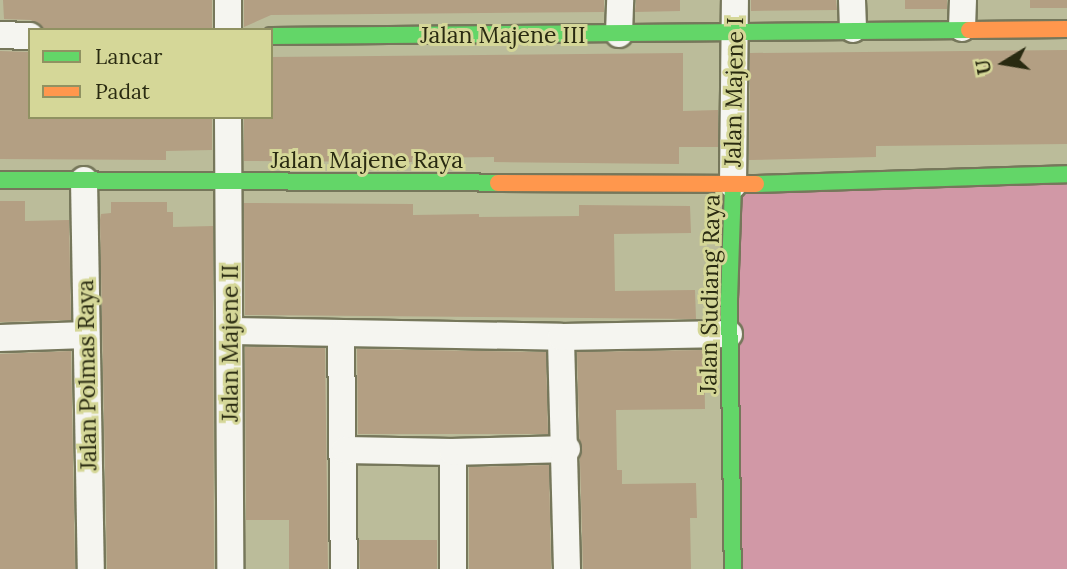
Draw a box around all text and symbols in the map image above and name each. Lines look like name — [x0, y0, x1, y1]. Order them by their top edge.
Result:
street label: Jalan Majene I — [719, 17, 749, 167]
street label: Jalan Majene III — [420, 21, 586, 49]
legend — [28, 28, 273, 119]
north arrow — [969, 28, 1039, 98]
text: Lancar — [95, 43, 162, 70]
text: U — [970, 58, 997, 76]
text: Padat — [95, 78, 150, 105]
street label: Jalan Majene Raya — [271, 146, 463, 174]
street label: Jalan Sudiang Raya — [694, 194, 726, 394]
street label: Jalan Majene II — [216, 264, 244, 422]
street label: Jalan Polmas Raya — [72, 279, 102, 471]

